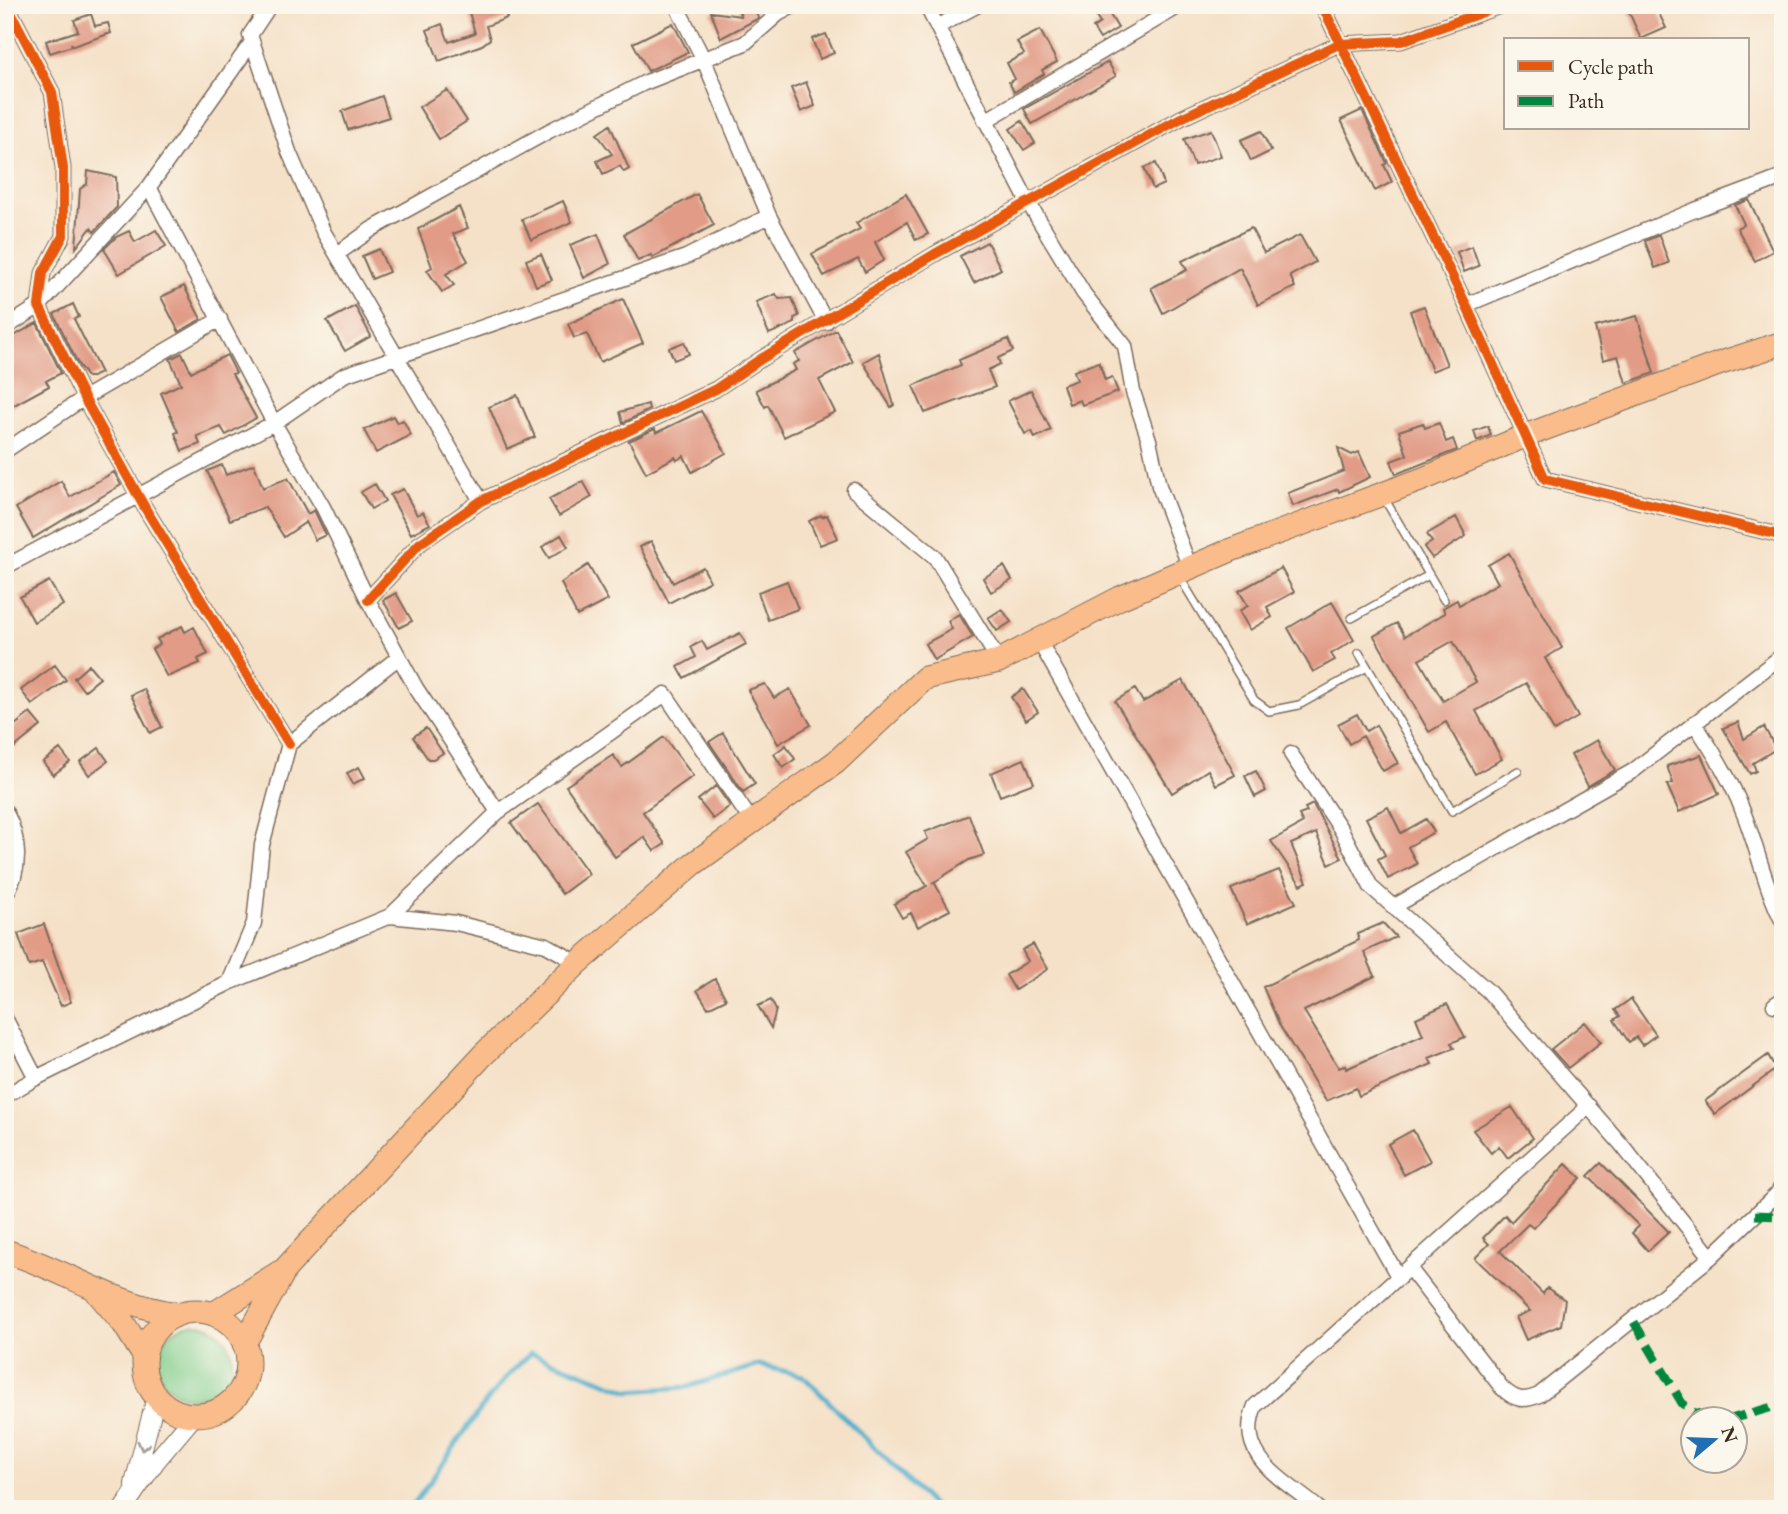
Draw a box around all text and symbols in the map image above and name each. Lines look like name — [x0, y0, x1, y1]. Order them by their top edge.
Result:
legend — [1504, 38, 1750, 130]
text: Cycle path — [1568, 53, 1654, 80]
text: Path — [1568, 87, 1605, 114]
north arrow — [1680, 1406, 1750, 1476]
text: N — [1715, 1423, 1744, 1447]
one-way arrow — [137, 1440, 152, 1452]

